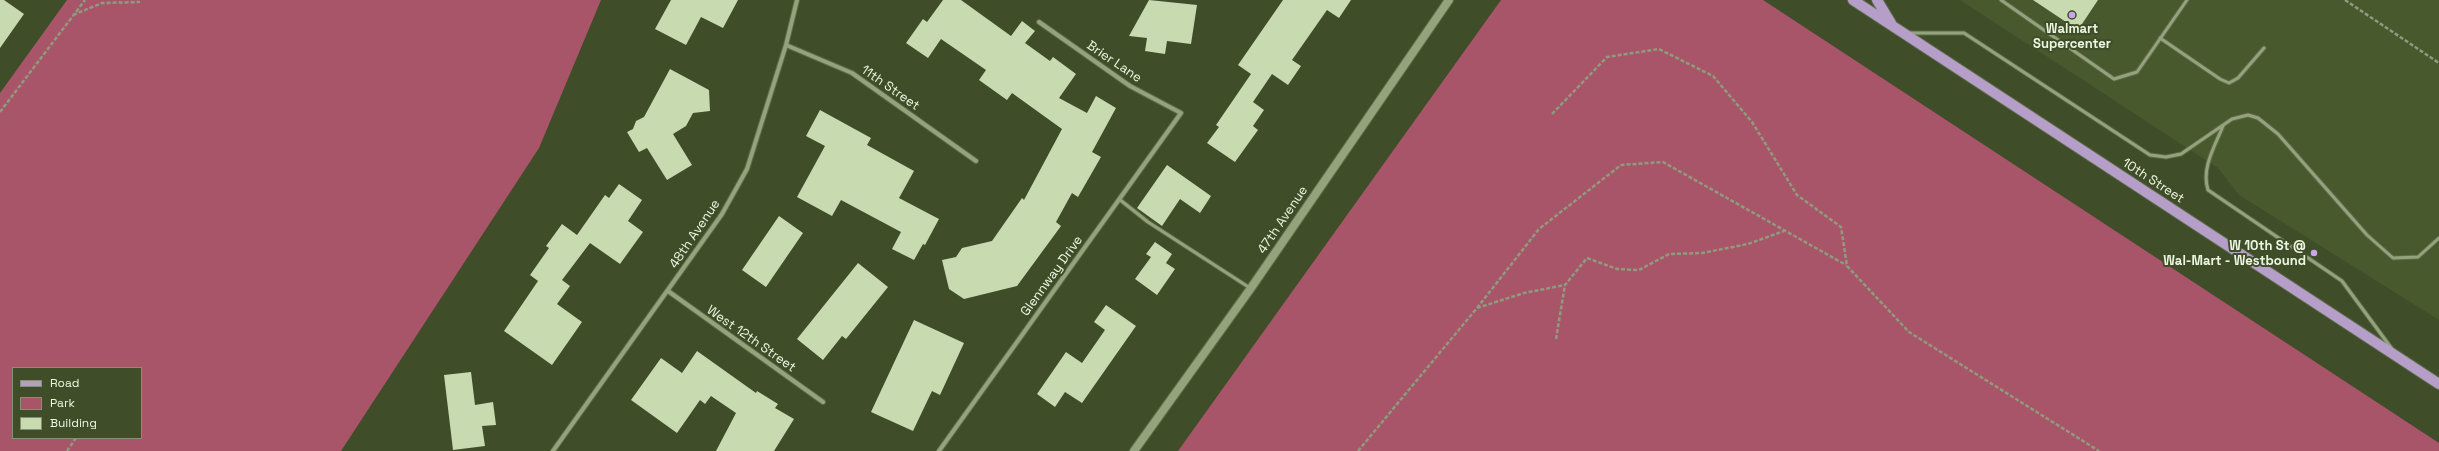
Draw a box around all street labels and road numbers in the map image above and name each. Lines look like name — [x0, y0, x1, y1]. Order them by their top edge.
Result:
street label: Brier Lane — [1084, 38, 1144, 86]
street label: 11th Street — [858, 62, 922, 114]
street label: 10th Street — [2119, 155, 2187, 207]
street label: 47th Avenue — [1255, 183, 1311, 257]
street label: 48th Avenue — [666, 197, 724, 271]
street label: Glennway Drive — [1018, 233, 1086, 319]
street label: West 12th Street — [703, 302, 799, 376]

